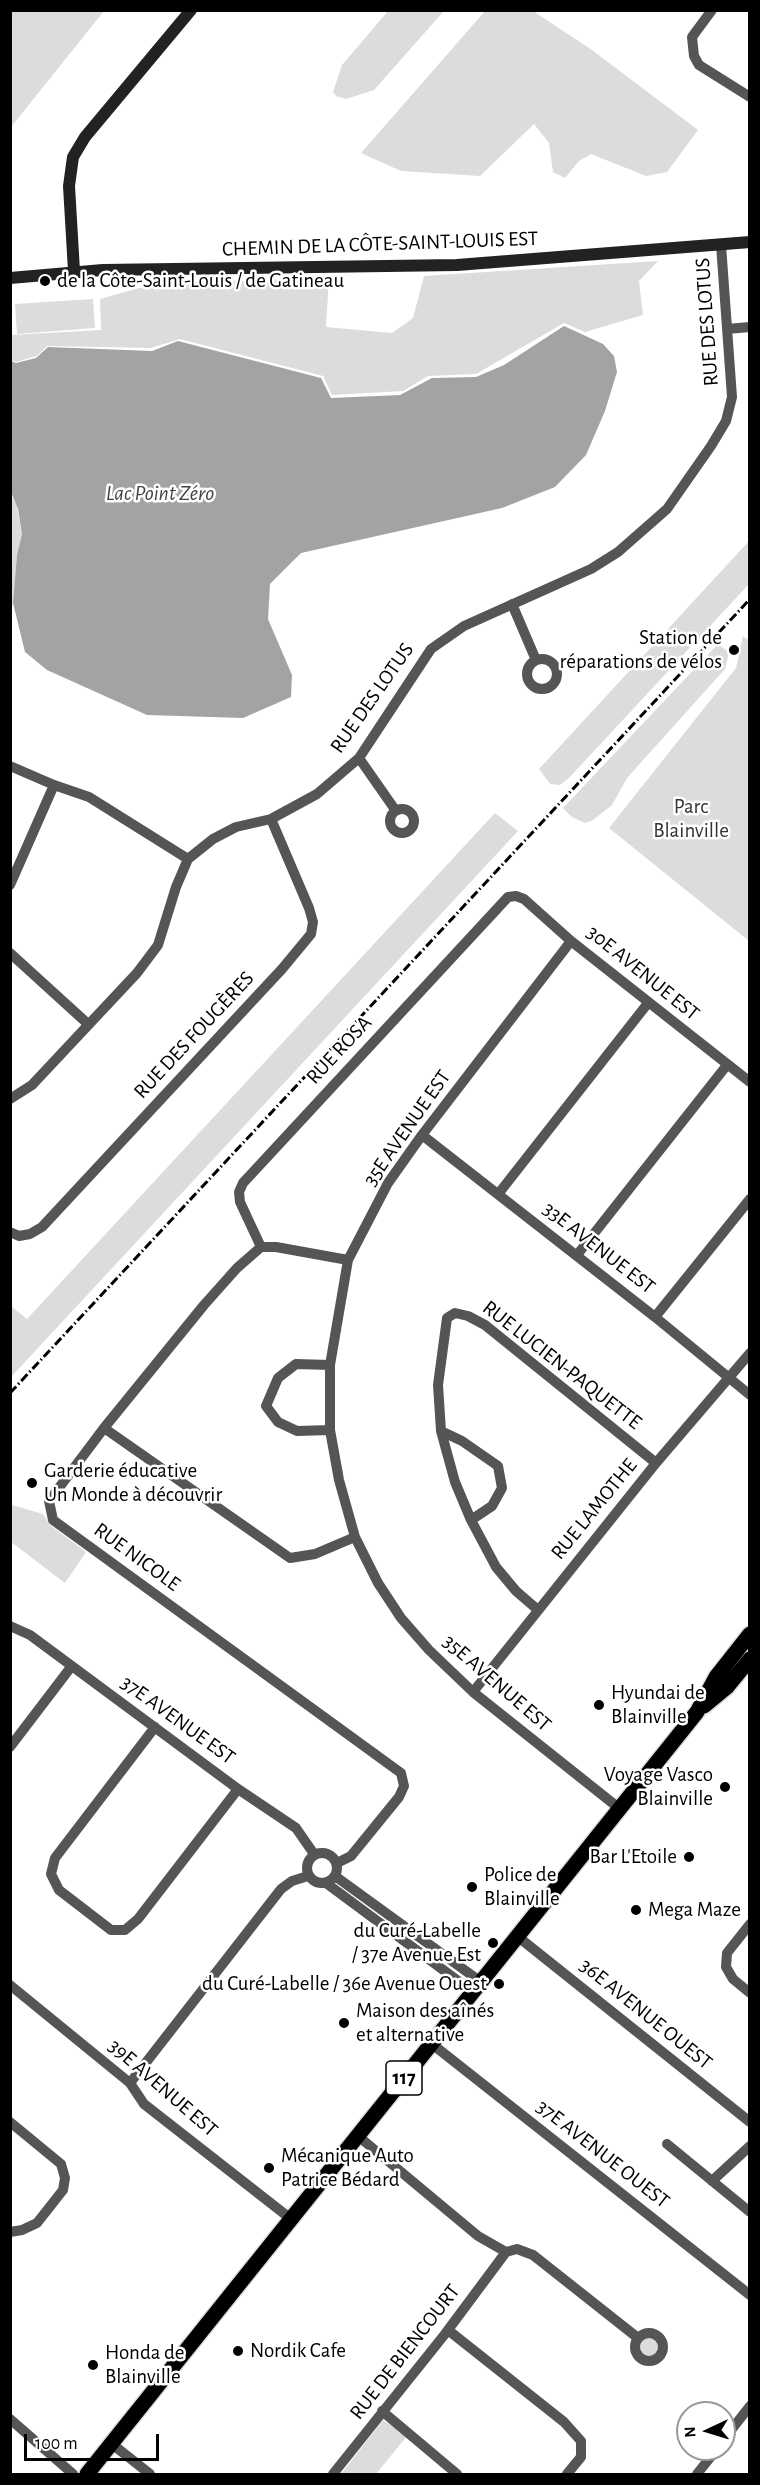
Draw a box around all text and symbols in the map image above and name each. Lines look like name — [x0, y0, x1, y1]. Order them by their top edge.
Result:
street label: CHEMIN DE LA CÔTE-SAINT-LOUIS EST — [221, 226, 539, 262]
street label: RUE DES LOTUS — [690, 257, 724, 387]
place label: de la Côte-Saint-Louis / de Gatineau — [57, 268, 344, 294]
marker: de la Côte-Saint-Louis / de Gatineau — [38, 274, 52, 288]
water label: Lac Point Zéro — [106, 480, 214, 506]
place label: Station de réparations de vélos — [560, 625, 722, 675]
street label: RUE DES LOTUS — [325, 638, 419, 758]
marker: Station de réparations de vélos — [727, 643, 741, 657]
park label: Parc Blainville — [653, 794, 729, 844]
street label: 30E AVENUE EST — [581, 920, 705, 1026]
street label: RUE DES FOUGÈRES — [129, 966, 259, 1104]
street label: RUE ROSA — [301, 1010, 377, 1090]
street label: 35E AVENUE EST — [358, 1065, 456, 1191]
street label: 33E AVENUE EST — [538, 1196, 660, 1300]
street label: RUE LUCIEN-PAQUETTE — [477, 1295, 647, 1435]
street label: RUE LAMOTHE — [546, 1453, 642, 1565]
place label: Garderie éducative Un Monde à découvrir — [44, 1458, 222, 1508]
marker: Garderie éducative Un Monde à découvrir — [25, 1476, 39, 1490]
street label: RUE NICOLE — [89, 1517, 185, 1597]
street label: 35E AVENUE EST — [438, 1629, 556, 1737]
street label: 37E AVENUE EST — [116, 1670, 240, 1770]
place label: Hyundai de Blainville — [611, 1680, 705, 1730]
marker: Hyundai de Blainville — [592, 1698, 606, 1712]
place label: Voyage Vasco Blainville — [604, 1762, 713, 1812]
marker: Voyage Vasco Blainville — [718, 1780, 732, 1794]
place label: Bar L'Etoile — [589, 1844, 677, 1870]
marker: Bar L'Etoile — [682, 1850, 696, 1864]
place label: Police de Blainville — [484, 1862, 560, 1912]
marker: Police de Blainville — [465, 1880, 479, 1894]
place label: Mega Maze — [648, 1897, 741, 1923]
marker: Mega Maze — [629, 1903, 643, 1917]
place label: du Curé-Labelle / 37e Avenue Est — [352, 1918, 481, 1968]
marker: du Curé-Labelle / 37e Avenue Est — [486, 1936, 500, 1950]
street label: 36E AVENUE OUEST — [575, 1953, 717, 2075]
place label: du Curé-Labelle / 36e Avenue Ouest — [202, 1971, 487, 1997]
marker: du Curé-Labelle / 36e Avenue Ouest — [492, 1977, 506, 1991]
place label: Maison des aînés et alternative — [356, 1998, 494, 2048]
marker: Maison des aînés et alternative — [337, 2016, 351, 2030]
street label: 39E AVENUE EST — [103, 2034, 223, 2142]
road number: 117 — [386, 2061, 422, 2095]
street label: 37E AVENUE OUEST — [531, 2094, 675, 2214]
place label: Mécanique Auto Patrice Bédard — [281, 2143, 414, 2193]
marker: Mécanique Auto Patrice Bédard — [262, 2161, 276, 2175]
street label: RUE DE BIENCOURT — [344, 2279, 466, 2425]
place label: Nordik Cafe — [250, 2338, 346, 2364]
place label: Honda de Blainville — [105, 2340, 184, 2390]
marker: Nordik Cafe — [231, 2344, 245, 2358]
marker: Honda de Blainville — [86, 2358, 100, 2372]
north arrow — [676, 2401, 736, 2461]
scale bar — [27, 2422, 162, 2460]
text: N — [682, 2426, 698, 2438]
text: 100 m — [35, 2435, 78, 2453]

